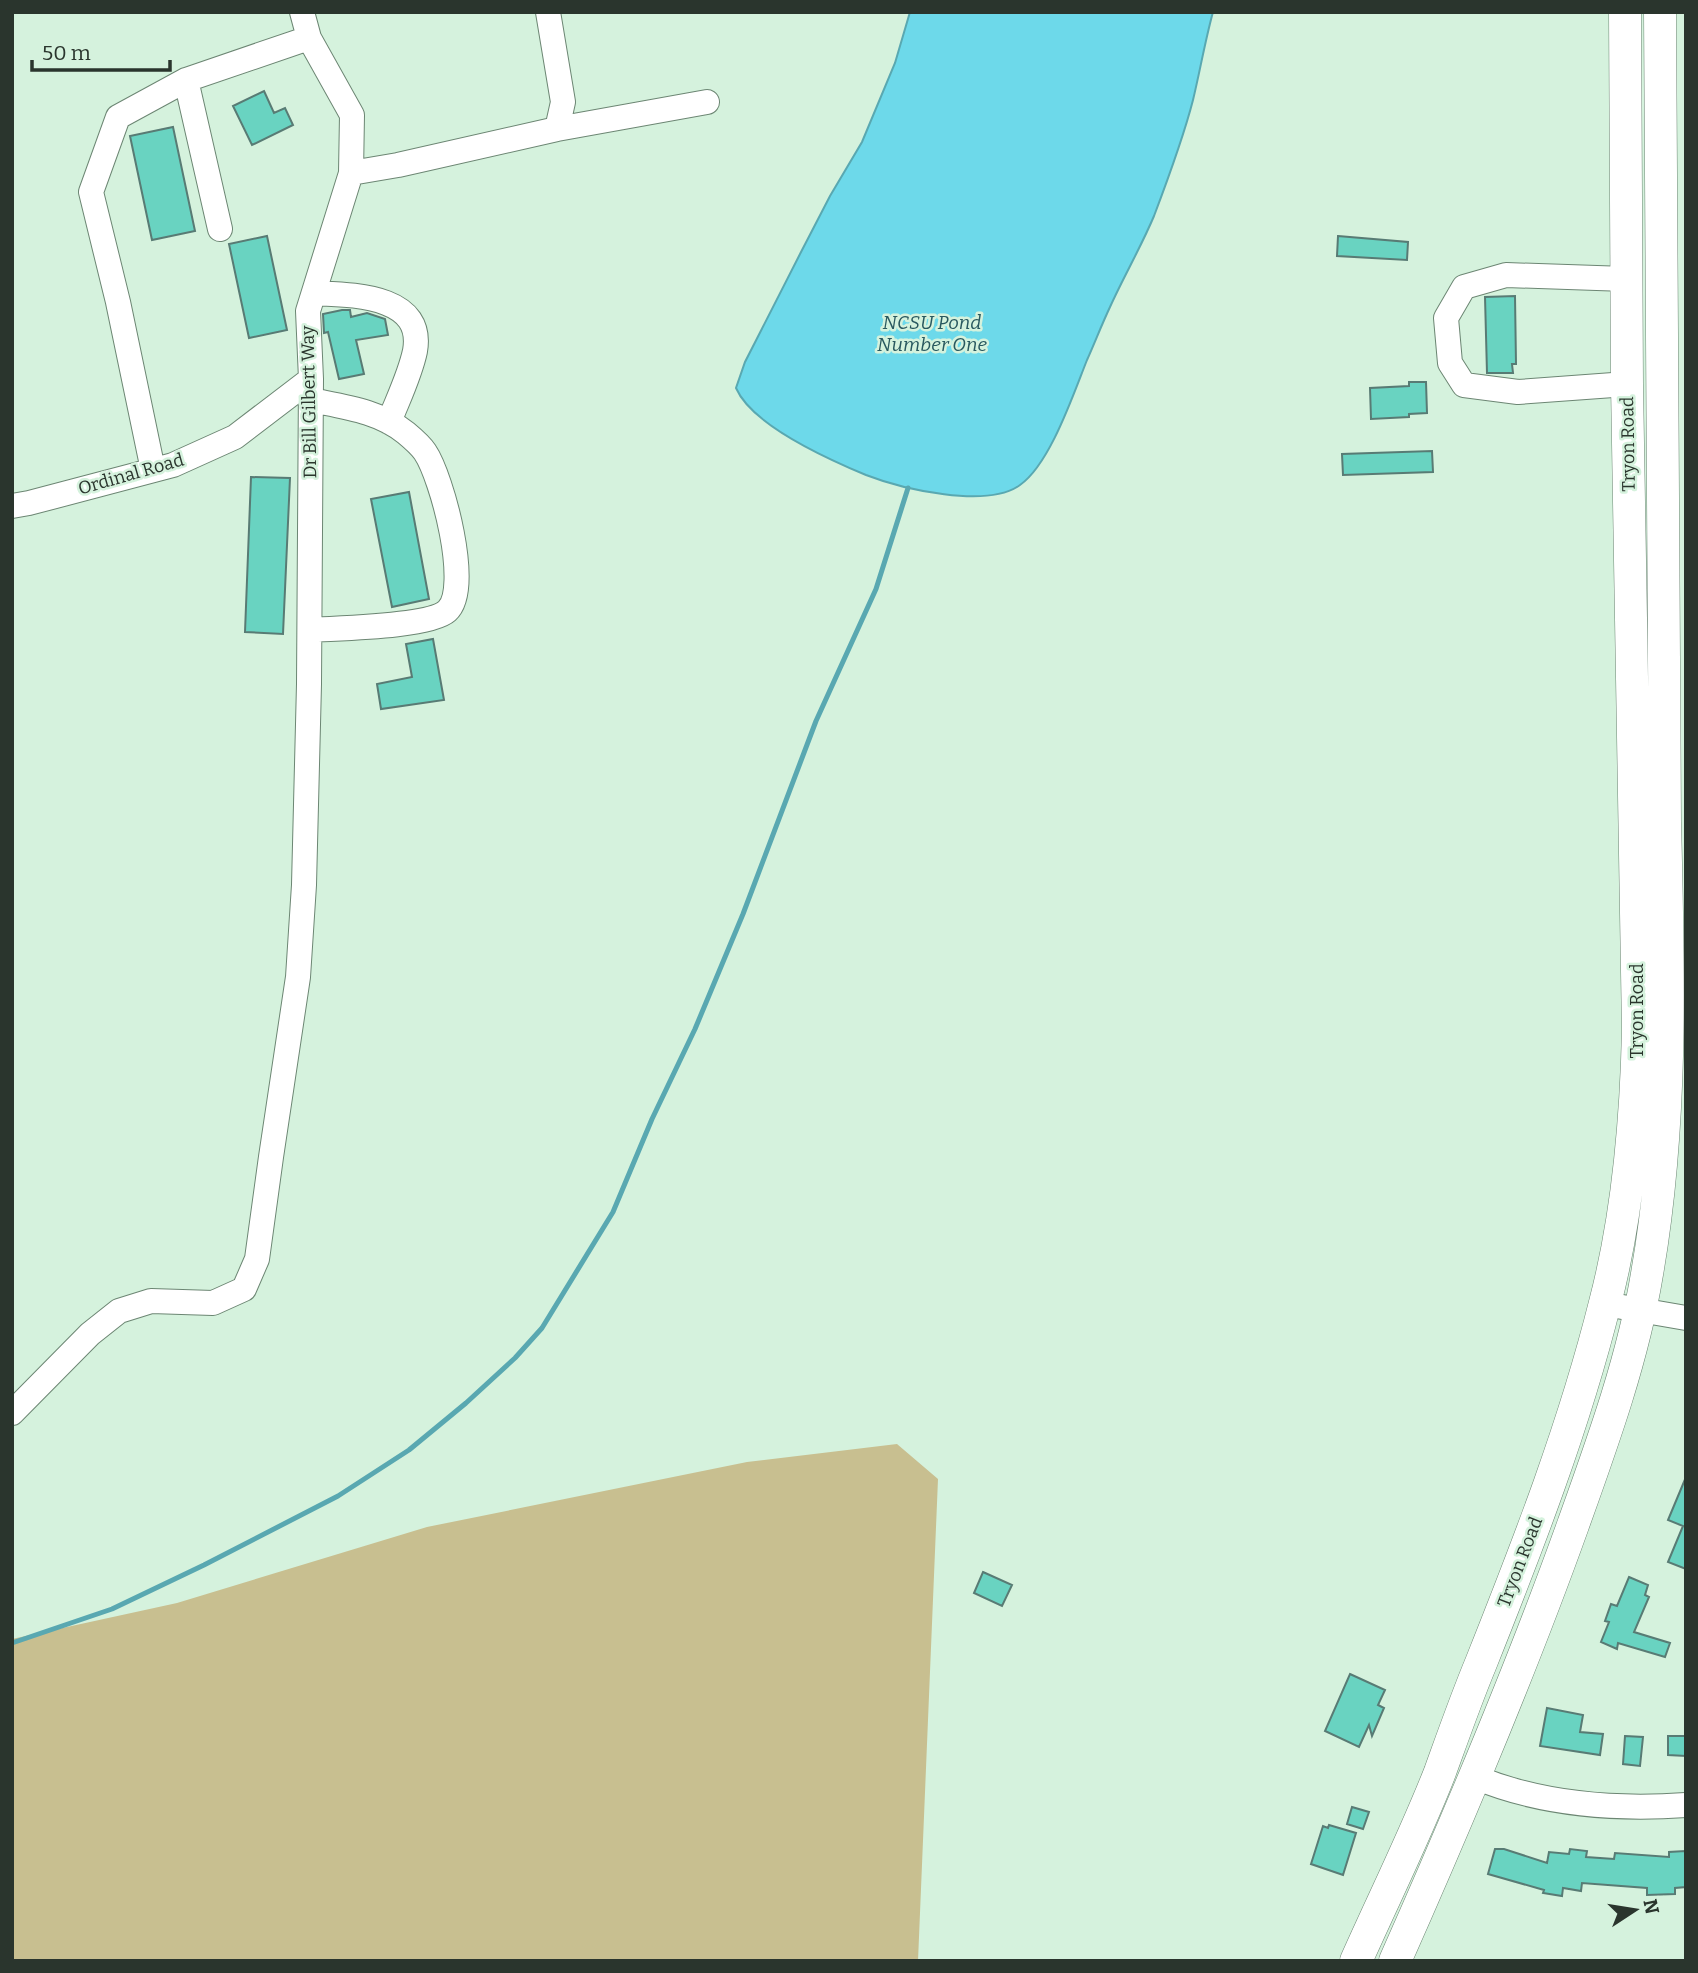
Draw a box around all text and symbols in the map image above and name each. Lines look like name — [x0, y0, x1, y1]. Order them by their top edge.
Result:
scale bar — [32, 28, 170, 72]
text: 50 m — [42, 40, 91, 66]
water label: NCSU Pond Number One — [877, 311, 987, 356]
street label: Dr Bill Gilbert Way — [297, 325, 321, 479]
street label: Tryon Road — [1616, 396, 1640, 492]
street label: Ordinal Road — [76, 448, 187, 500]
street label: Tryon Road — [1626, 963, 1648, 1059]
street label: Tryon Road — [1493, 1513, 1547, 1610]
north arrow — [1600, 1875, 1670, 1945]
text: N — [1638, 1897, 1664, 1916]

